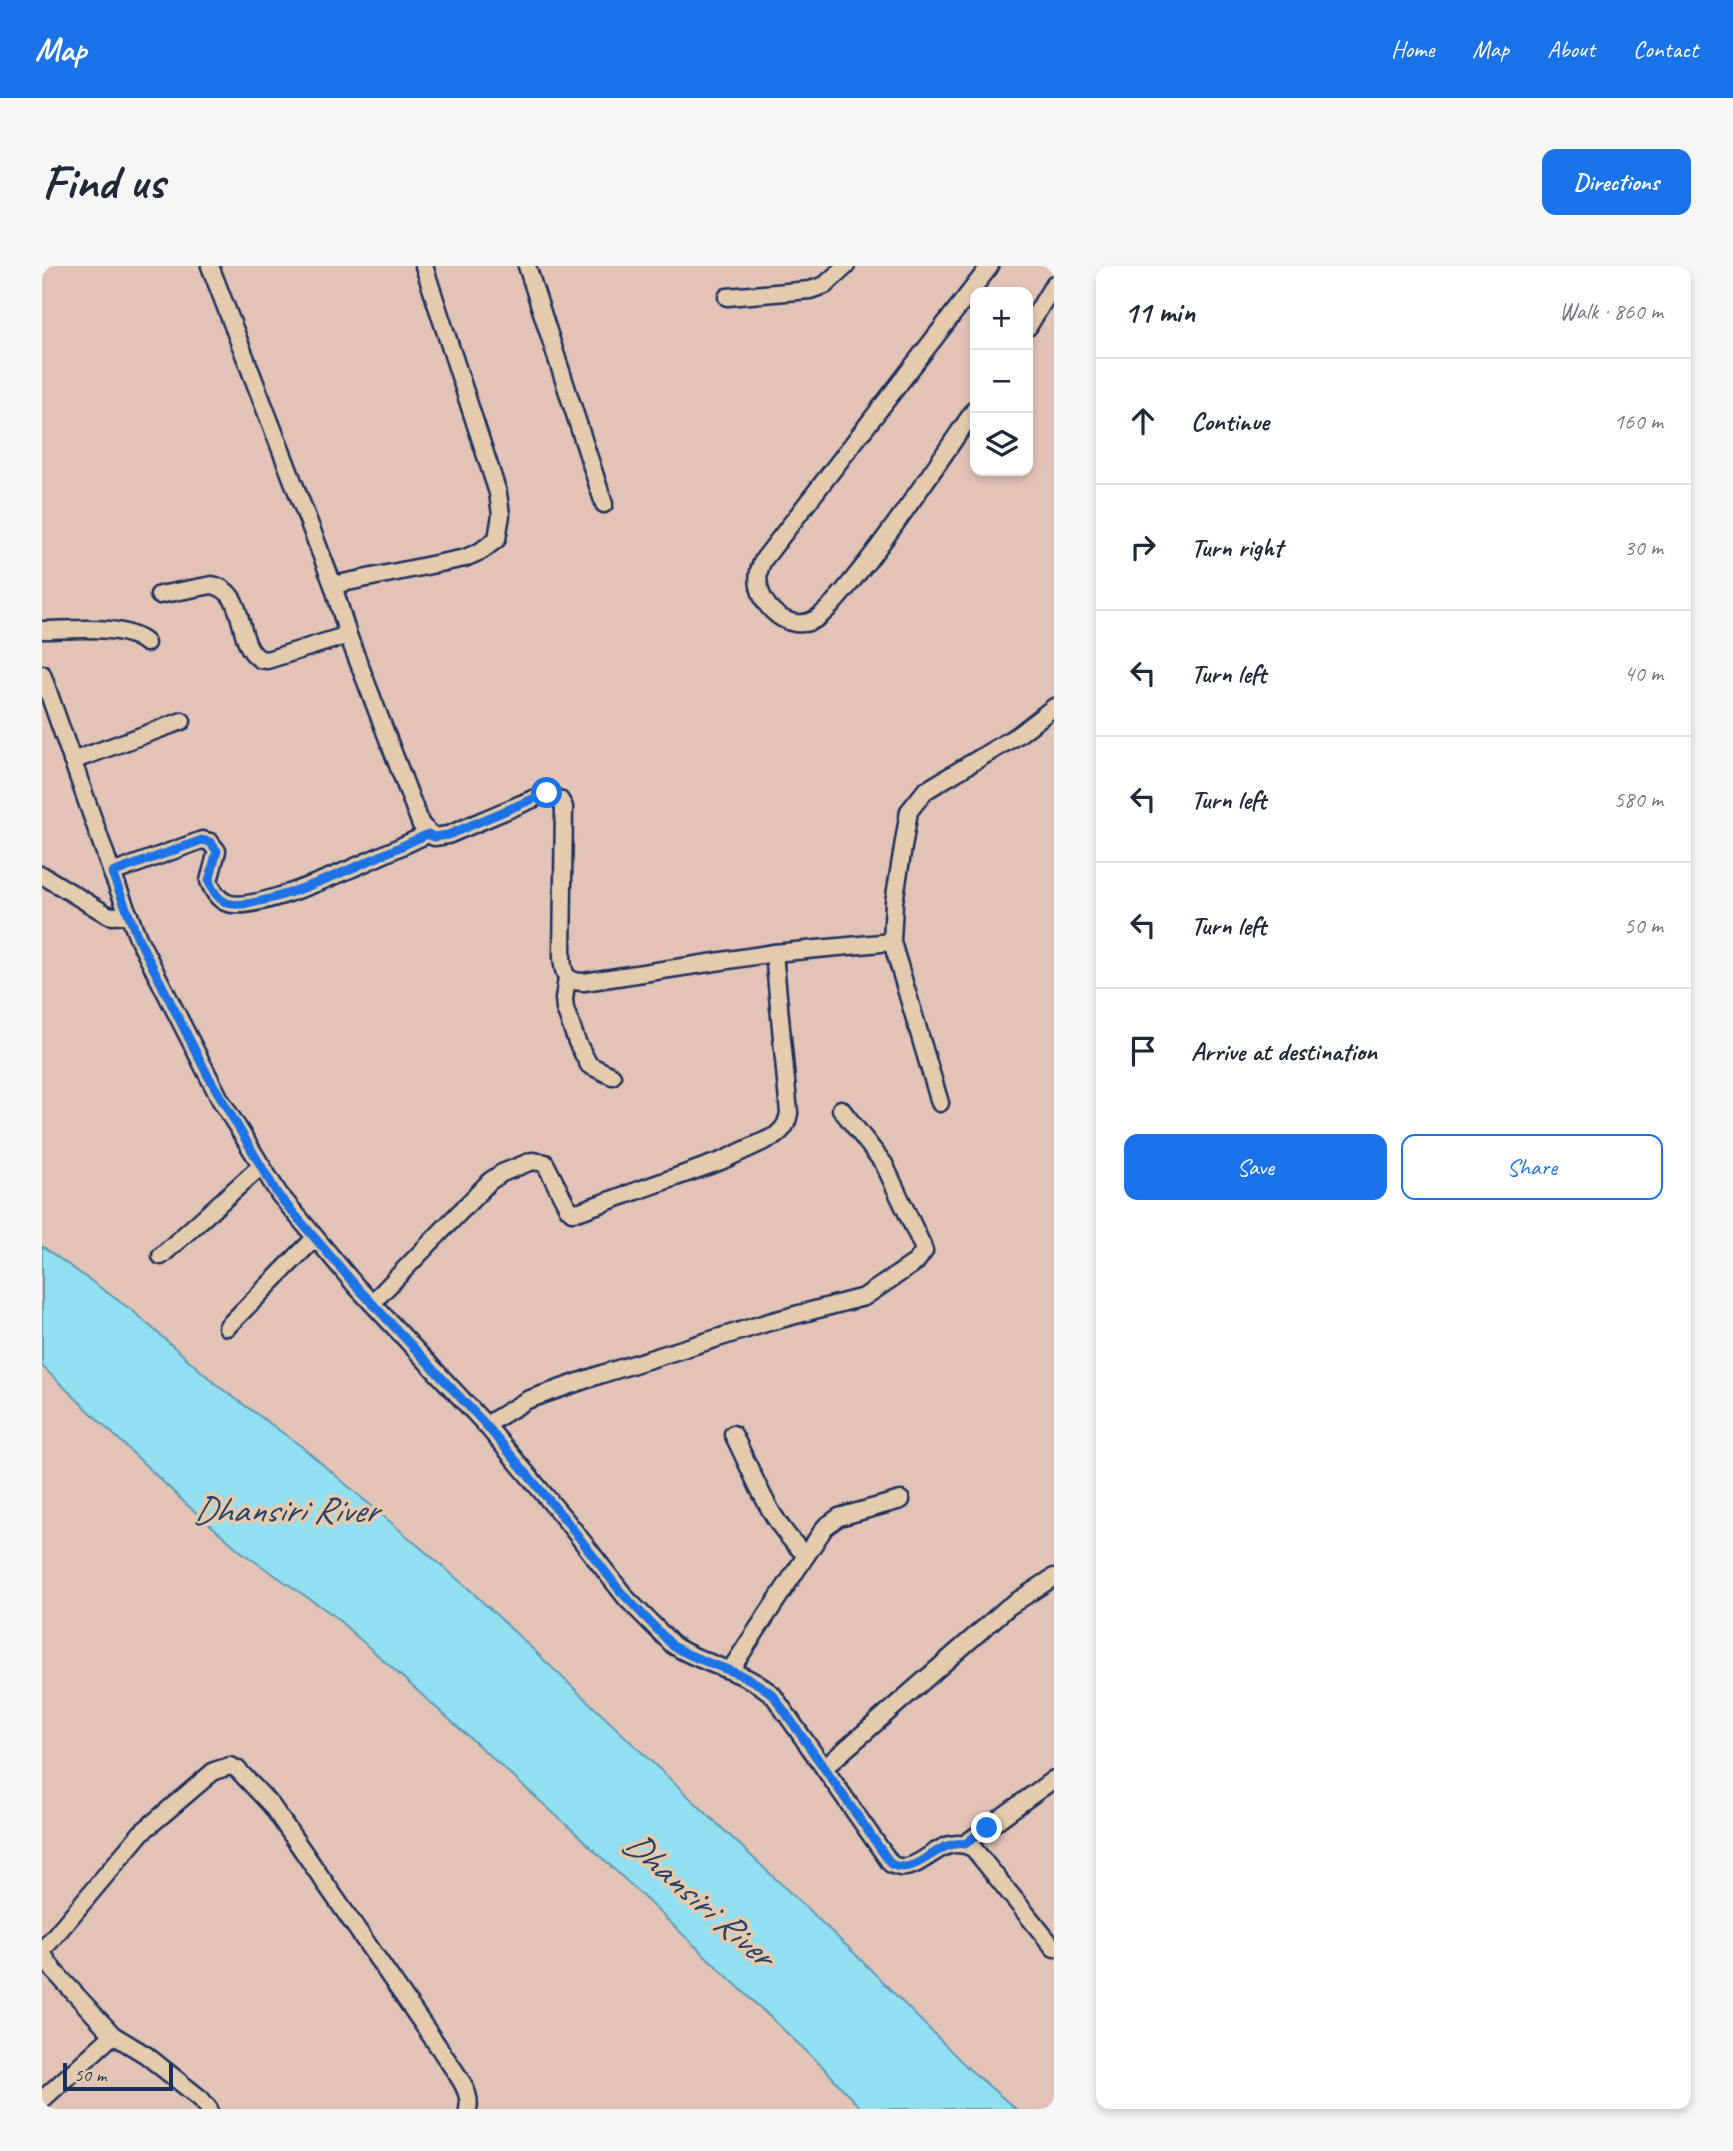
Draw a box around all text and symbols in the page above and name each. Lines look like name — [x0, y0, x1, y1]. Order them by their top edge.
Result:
text: Map — [35, 28, 86, 70]
text: Home — [1391, 34, 1434, 64]
text: Map — [1472, 34, 1509, 64]
text: About — [1547, 34, 1595, 64]
text: Contact — [1633, 34, 1698, 64]
button: Directions — [1542, 149, 1691, 215]
text: Find us — [42, 151, 164, 213]
map controls — [970, 287, 1033, 476]
button: + — [970, 287, 1033, 350]
text: 11 min — [1124, 293, 1195, 331]
text: Walk · 860 m — [1559, 297, 1663, 326]
button: − — [970, 350, 1033, 413]
icon: ahead — [1124, 402, 1162, 440]
text: Continue — [1191, 405, 1269, 438]
text: 160 m — [1614, 407, 1663, 436]
button: layers — [970, 413, 1033, 476]
icon: right — [1124, 528, 1162, 566]
text: Turn right — [1191, 531, 1282, 564]
text: 30 m — [1624, 533, 1663, 562]
icon: left — [1124, 654, 1162, 692]
text: Turn left — [1191, 657, 1266, 690]
text: 40 m — [1624, 659, 1663, 688]
route start — [531, 777, 562, 808]
icon: left — [1124, 780, 1162, 818]
text: Turn left — [1191, 783, 1266, 816]
text: 580 m — [1614, 785, 1663, 814]
icon: left — [1124, 906, 1162, 944]
text: Turn left — [1191, 909, 1266, 942]
text: 50 m — [1624, 911, 1663, 940]
icon: arrive — [1124, 1032, 1162, 1070]
text: Arrive at destination — [1191, 1035, 1377, 1068]
button: Save — [1124, 1134, 1387, 1200]
button: Share — [1401, 1134, 1663, 1200]
water label: Dhansiri River — [193, 1486, 383, 1533]
route end — [971, 1812, 1002, 1843]
water label: Dhansiri River — [614, 1820, 788, 1980]
scale bar — [63, 2060, 173, 2092]
text: 50 m — [74, 2063, 106, 2087]

